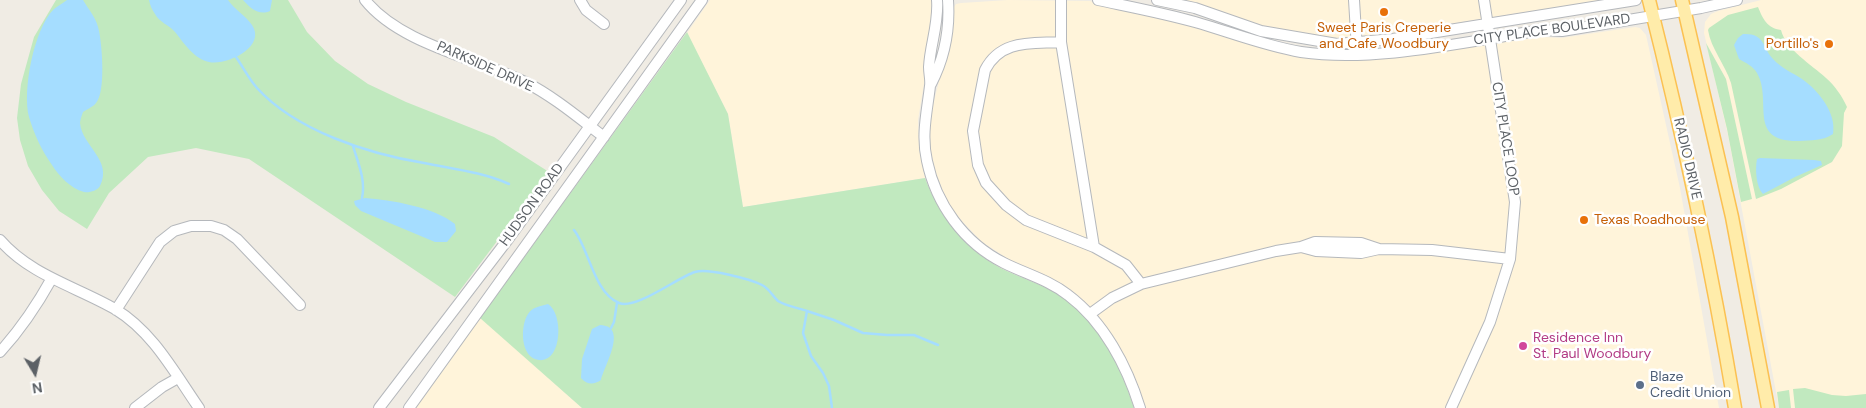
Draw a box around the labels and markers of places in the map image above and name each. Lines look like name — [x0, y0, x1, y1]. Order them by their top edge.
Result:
marker: Sweet Paris Creperie and Cafe Woodbury — [1378, 6, 1390, 18]
place label: Sweet Paris Creperie and Cafe Woodbury — [1317, 20, 1451, 52]
place label: Portillo's — [1766, 36, 1819, 52]
marker: Portillo's — [1823, 38, 1835, 50]
place label: Texas Roadhouse — [1594, 212, 1705, 228]
marker: Texas Roadhouse — [1578, 214, 1590, 226]
place label: Residence Inn St. Paul Woodbury — [1533, 330, 1651, 362]
marker: Residence Inn St. Paul Woodbury — [1517, 340, 1529, 352]
place label: Blaze Credit Union — [1650, 369, 1731, 402]
marker: Blaze Credit Union — [1634, 379, 1646, 391]

